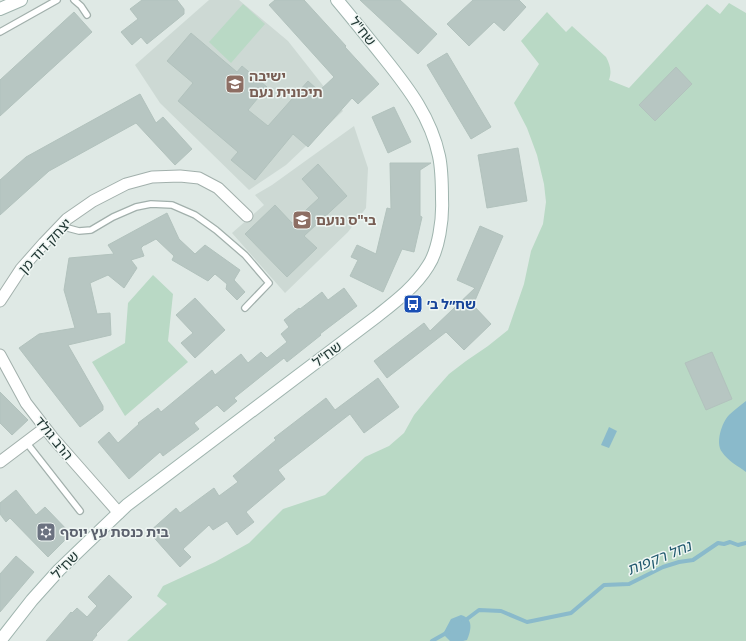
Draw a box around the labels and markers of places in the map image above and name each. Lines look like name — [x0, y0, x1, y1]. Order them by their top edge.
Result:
place label: ישיבה תיכונית נעם — [249, 68, 323, 101]
school or university icon: ישיבה תיכונית נעם — [224, 73, 246, 95]
school or university icon: בי"ס נועם — [291, 209, 313, 231]
place label: בי"ס נועם — [316, 212, 376, 229]
bus stop icon: שח״ל ב׳ — [402, 293, 424, 315]
place label: שח״ל ב׳ — [427, 296, 476, 313]
synagogue icon: בית כנסת עץ יוסף — [35, 521, 57, 543]
place label: בית כנסת עץ יוסף — [60, 524, 169, 541]

